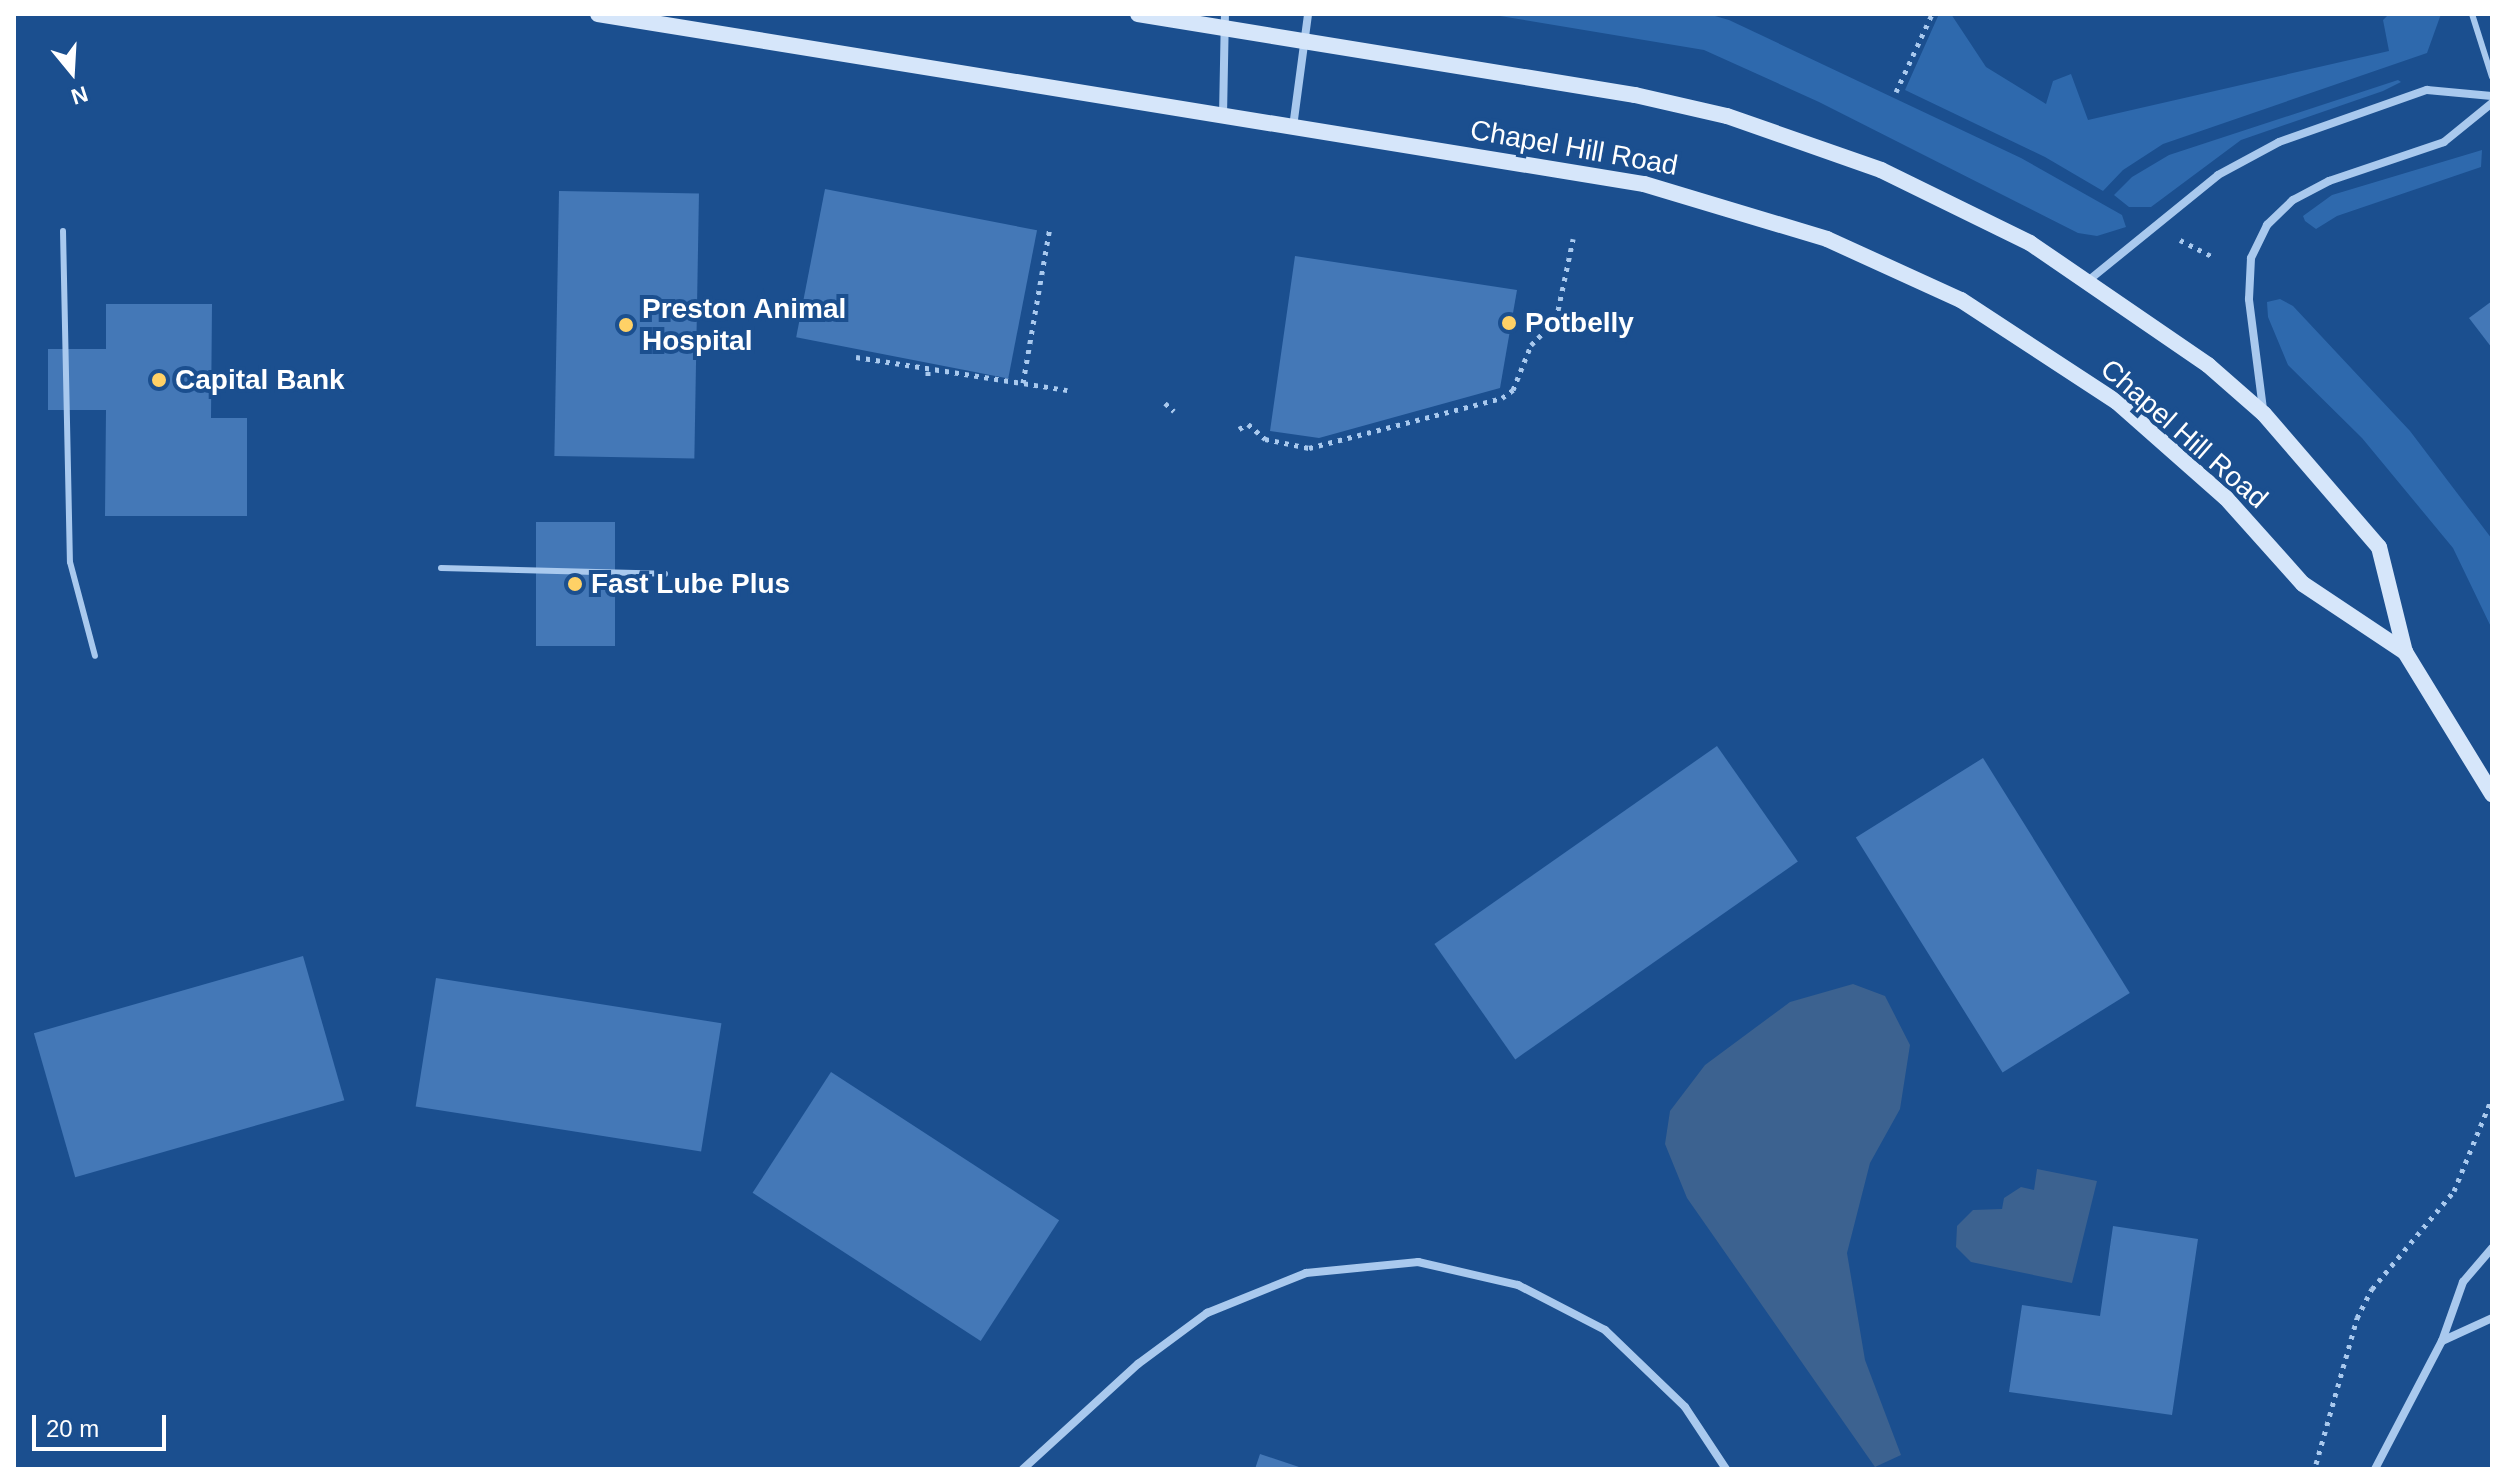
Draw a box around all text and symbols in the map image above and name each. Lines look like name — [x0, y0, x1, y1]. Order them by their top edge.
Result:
north arrow — [32, 32, 112, 112]
text: N — [68, 81, 91, 110]
street label: Chapel Hill Road — [1468, 113, 1680, 183]
place label: Preston Animal Hospital — [642, 292, 847, 358]
place label: Potbelly — [1525, 306, 1634, 340]
marker: Potbelly — [1500, 314, 1518, 332]
marker: Preston Animal Hospital — [617, 316, 635, 334]
street label: Chapel Hill Road — [2094, 352, 2274, 516]
place label: Capital Bank — [175, 363, 345, 397]
marker: Capital Bank — [150, 371, 168, 389]
place label: Fast Lube Plus — [591, 567, 790, 601]
marker: Fast Lube Plus — [566, 575, 584, 593]
scale bar — [36, 1399, 170, 1449]
text: 20 m — [46, 1415, 99, 1442]

